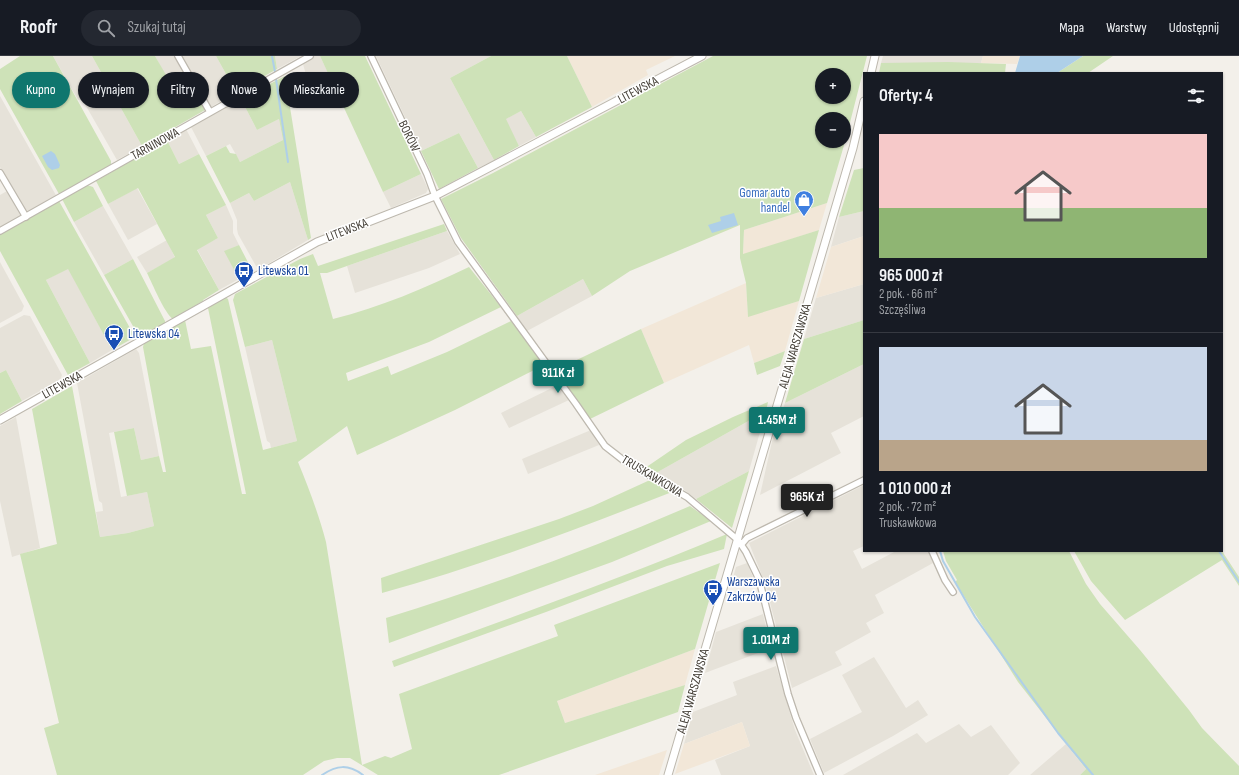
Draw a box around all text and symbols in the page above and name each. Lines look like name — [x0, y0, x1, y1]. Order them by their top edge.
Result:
search box — [81, 10, 361, 46]
text: Roofr — [20, 16, 57, 39]
icon: search — [95, 17, 117, 39]
text: Szukaj tutaj — [127, 18, 186, 37]
text: Mapa — [1059, 19, 1084, 36]
text: Warstwy — [1106, 19, 1147, 36]
text: Udostępnij — [1169, 19, 1219, 36]
map controls — [815, 68, 851, 148]
button: + — [815, 68, 851, 104]
chip: Kupno — [12, 72, 70, 108]
chip: Wynajem — [78, 72, 149, 108]
chip: Filtry — [157, 72, 209, 108]
chip: Nowe — [217, 72, 271, 108]
chip: Mieszkanie — [279, 72, 359, 108]
street label: LITEWSKA — [615, 73, 661, 107]
icon: filters — [1185, 85, 1207, 107]
text: Oferty: 4 — [879, 86, 933, 106]
button: − — [815, 112, 851, 148]
street label: BORÓW — [395, 118, 424, 155]
street label: TARNINOWA — [128, 124, 182, 164]
icon: home — [1007, 160, 1079, 232]
place label: Gomar auto handel — [739, 185, 790, 216]
shop icon: Gomar auto handel — [793, 189, 815, 217]
street label: LITEWSKA — [324, 215, 371, 245]
bus stop icon: Litewska 01 — [233, 260, 255, 288]
place label: Litewska 01 — [258, 263, 309, 279]
text: 965 000 zł — [879, 266, 942, 286]
text: 2 pok. · 66 m² — [879, 286, 937, 302]
street label: ALEJA WARSZAWSKA — [775, 301, 815, 391]
text: Szczęśliwa — [879, 302, 926, 318]
bus stop icon: Litewska 04 — [103, 323, 125, 351]
place label: Litewska 04 — [128, 326, 180, 342]
pin: 911K zł — [521, 360, 595, 394]
text: 911K zł — [542, 365, 574, 381]
street label: LITEWSKA — [39, 367, 85, 403]
icon: home — [1007, 373, 1079, 445]
pin: 1.45M zł — [736, 407, 818, 441]
text: 1.45M zł — [758, 412, 796, 428]
street label: TRUSKAWKOWA — [618, 451, 686, 501]
text: 1 010 000 zł — [879, 479, 951, 499]
pin: 965K zł — [770, 484, 844, 518]
text: 965K zł — [790, 489, 824, 505]
text: 2 pok. · 72 m² — [879, 499, 936, 515]
text: Truskawkowa — [879, 515, 937, 531]
place label: Warszawska Zakrzów 04 — [727, 574, 780, 605]
bus stop icon: Warszawska Zakrzów 04 — [702, 578, 724, 606]
pin: 1.01M zł — [730, 627, 812, 661]
text: 1.01M zł — [752, 632, 790, 648]
street label: ALEJA WARSZAWSKA — [673, 646, 713, 736]

